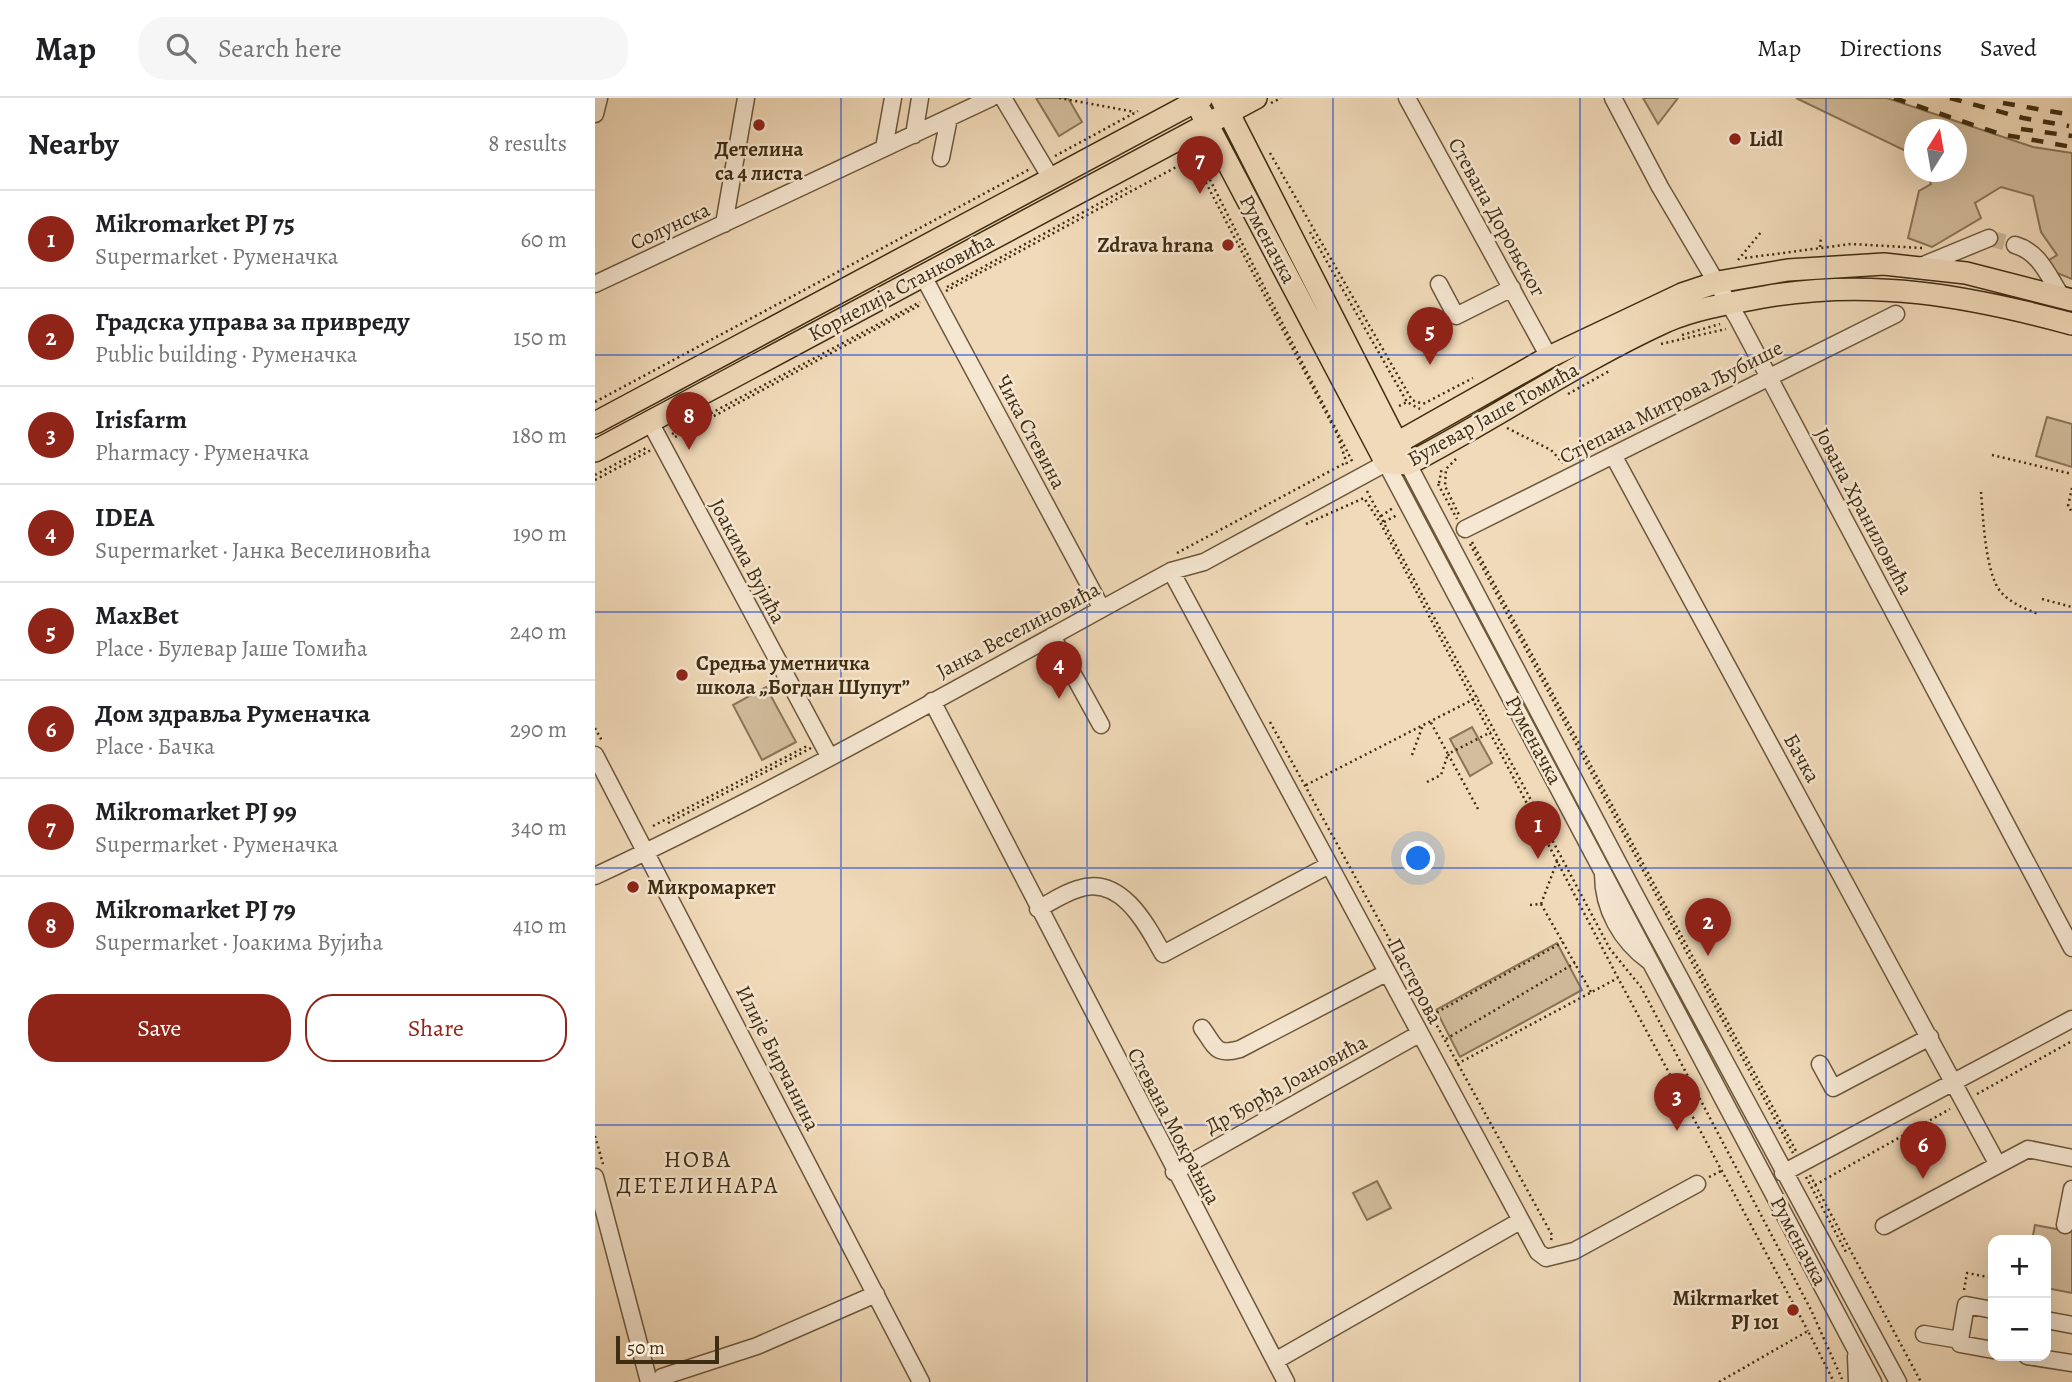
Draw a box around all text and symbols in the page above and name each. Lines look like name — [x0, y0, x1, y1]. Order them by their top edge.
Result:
search box — [138, 17, 628, 80]
text: Map — [35, 26, 96, 71]
icon: search — [162, 29, 200, 67]
text: Search here — [218, 31, 342, 66]
text: Map — [1757, 32, 1801, 64]
text: Directions — [1839, 32, 1942, 64]
text: Saved — [1980, 32, 2037, 64]
marker: Детелина са 4 листа — [751, 117, 767, 133]
north arrow — [1904, 119, 1967, 182]
text: Nearby — [28, 124, 119, 164]
place label: Lidl — [1749, 125, 1784, 153]
text: 8 results — [488, 128, 567, 159]
marker: Lidl — [1727, 131, 1743, 147]
street label: Стевана Дороњског — [1442, 132, 1552, 302]
place label: Детелина са 4 листа — [715, 135, 804, 187]
pin: 7 — [1177, 136, 1223, 194]
street label: Руменачка — [1233, 190, 1303, 289]
street label: Солунска — [626, 195, 715, 257]
text: Mikromarket PJ 75 — [95, 206, 295, 241]
text: 1 — [47, 224, 55, 255]
text: 60 m — [520, 224, 567, 255]
street label: Корнелија Станковића — [803, 226, 999, 348]
place label: Zdrava hrana — [1097, 231, 1215, 259]
marker: Zdrava hrana — [1220, 237, 1236, 253]
text: Supermarket · Руменачка — [95, 241, 338, 272]
text: Градска управа за привреду — [95, 304, 410, 339]
pin: 5 — [1407, 307, 1453, 365]
text: 2 — [45, 322, 57, 353]
text: 150 m — [513, 322, 567, 353]
street label: Стјепана Митрова Љубише — [1555, 333, 1787, 471]
text: Public building · Руменачка — [95, 339, 357, 370]
street label: Булевар Јаше Томића — [1402, 355, 1584, 473]
street label: Чика Стевина — [989, 370, 1073, 494]
pin: 8 — [666, 392, 712, 450]
text: Irisfarm — [95, 402, 187, 437]
text: 3 — [46, 420, 56, 451]
text: 180 m — [512, 420, 567, 451]
street label: Јована Храниловића — [1808, 423, 1920, 600]
text: Pharmacy · Руменачка — [95, 437, 309, 468]
street label: Јоакима Вујића — [703, 494, 793, 629]
text: IDEA — [95, 500, 154, 535]
text: 4 — [46, 518, 56, 549]
text: 190 m — [513, 518, 567, 549]
text: Supermarket · Јанка Веселиновића — [95, 535, 431, 566]
street label: Јанка Веселиновића — [931, 575, 1105, 685]
text: MaxBet — [95, 598, 179, 633]
text: 5 — [46, 616, 56, 647]
text: 240 m — [510, 616, 567, 647]
text: Place · Булевар Јаше Томића — [95, 633, 368, 664]
pin: 4 — [1036, 641, 1082, 699]
place label: Средња уметничка школа „Богдан Шупут” — [696, 649, 910, 701]
marker: Средња уметничка школа „Богдан Шупут” — [674, 667, 690, 683]
street label: Руменачка — [1499, 691, 1569, 790]
text: Дом здравља Руменачка — [95, 696, 370, 731]
text: 6 — [46, 714, 56, 745]
text: 290 m — [510, 714, 567, 745]
street label: Бачка — [1777, 728, 1827, 788]
text: Place · Бачка — [95, 731, 215, 762]
text: Mikromarket PJ 99 — [95, 794, 297, 829]
pin: 1 — [1515, 801, 1561, 859]
text: 7 — [46, 812, 56, 843]
text: 340 m — [511, 812, 567, 843]
text: Supermarket · Руменачка — [95, 829, 338, 860]
your location — [1401, 841, 1435, 875]
place label: Микромаркет — [647, 873, 776, 901]
marker: Микромаркет — [625, 879, 641, 895]
text: Mikromarket PJ 79 — [95, 892, 296, 927]
pin: 2 — [1685, 898, 1731, 956]
text: 8 — [45, 910, 57, 941]
text: 410 m — [513, 910, 567, 941]
text: Supermarket · Јоакима Вујића — [95, 927, 383, 958]
street label: Пастерова — [1381, 933, 1449, 1029]
street label: Илије Бирчанина — [729, 981, 827, 1136]
button: Save — [28, 994, 291, 1062]
button: Share — [305, 994, 567, 1062]
street label: Др Ђорђа Јоановића — [1200, 1028, 1372, 1140]
street label: Стевана Мокрањца — [1121, 1043, 1227, 1210]
pin: 3 — [1654, 1073, 1700, 1131]
pin: 6 — [1900, 1121, 1946, 1179]
district label: НОВА ДЕТЕЛИНАРА — [617, 1144, 779, 1201]
street label: Руменачка — [1764, 1192, 1834, 1291]
map controls — [1988, 1235, 2051, 1361]
button: + — [1988, 1235, 2051, 1298]
place label: Mikrmarket PJ 101 — [1672, 1284, 1779, 1336]
button: − — [1988, 1298, 2051, 1361]
marker: Mikrmarket PJ 101 — [1785, 1302, 1801, 1318]
scale bar — [616, 1333, 719, 1365]
text: 50 m — [627, 1335, 665, 1361]

